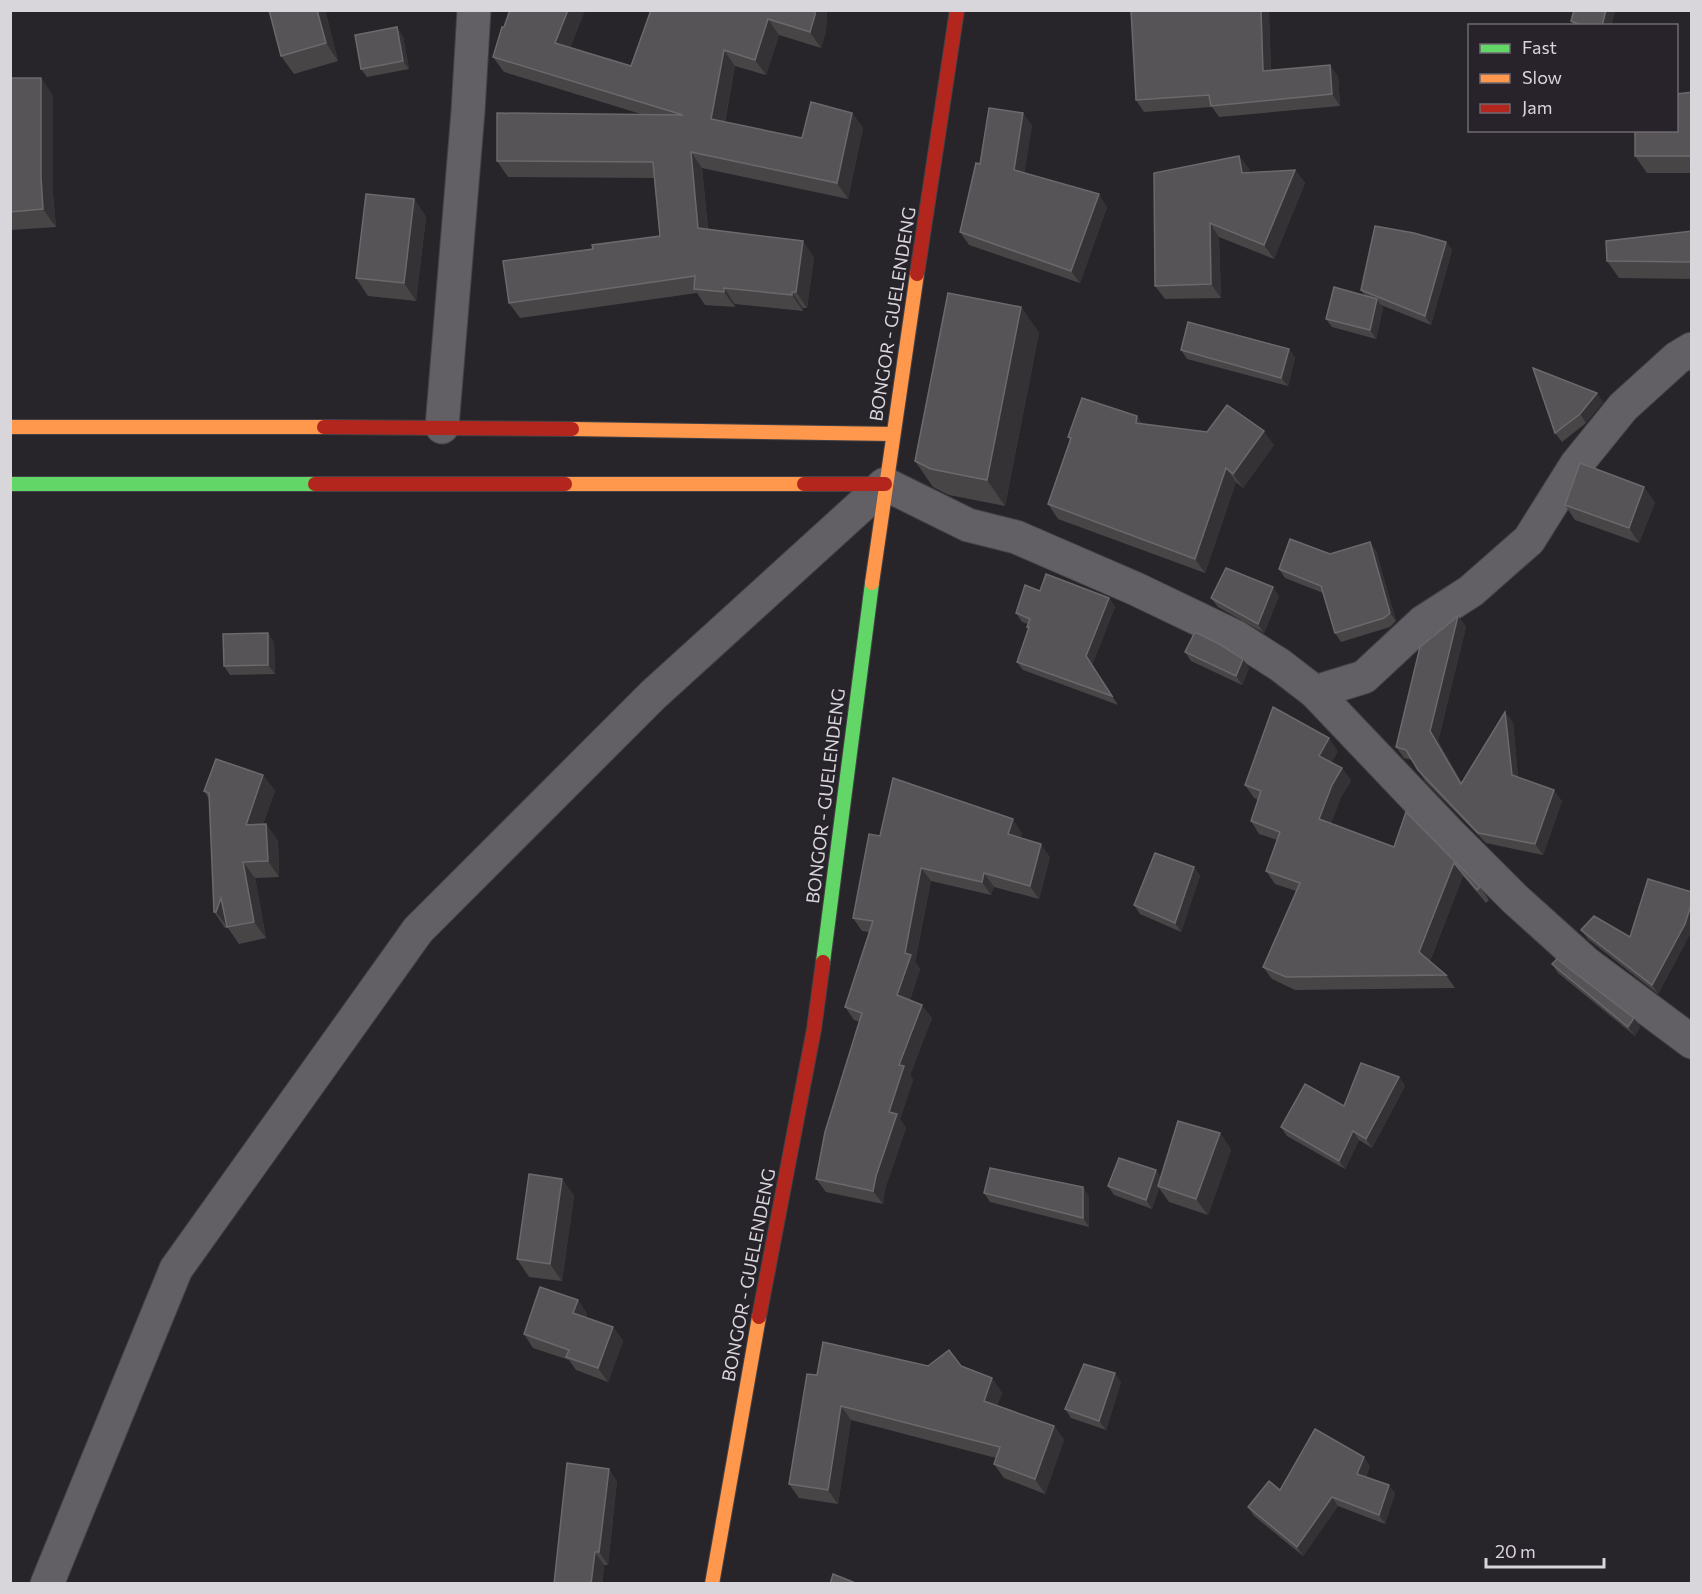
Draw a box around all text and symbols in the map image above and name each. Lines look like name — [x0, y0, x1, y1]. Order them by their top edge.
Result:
legend — [1468, 24, 1678, 132]
text: Fast — [1522, 36, 1557, 58]
text: Slow — [1522, 66, 1562, 88]
text: Jam — [1522, 96, 1552, 118]
street label: BONGOR - GUELENDENG — [864, 205, 920, 423]
street label: BONGOR - GUELENDENG — [801, 687, 849, 905]
street label: BONGOR - GUELENDENG — [717, 1166, 779, 1383]
scale bar — [1486, 1531, 1604, 1569]
text: 20 m — [1495, 1540, 1536, 1562]

